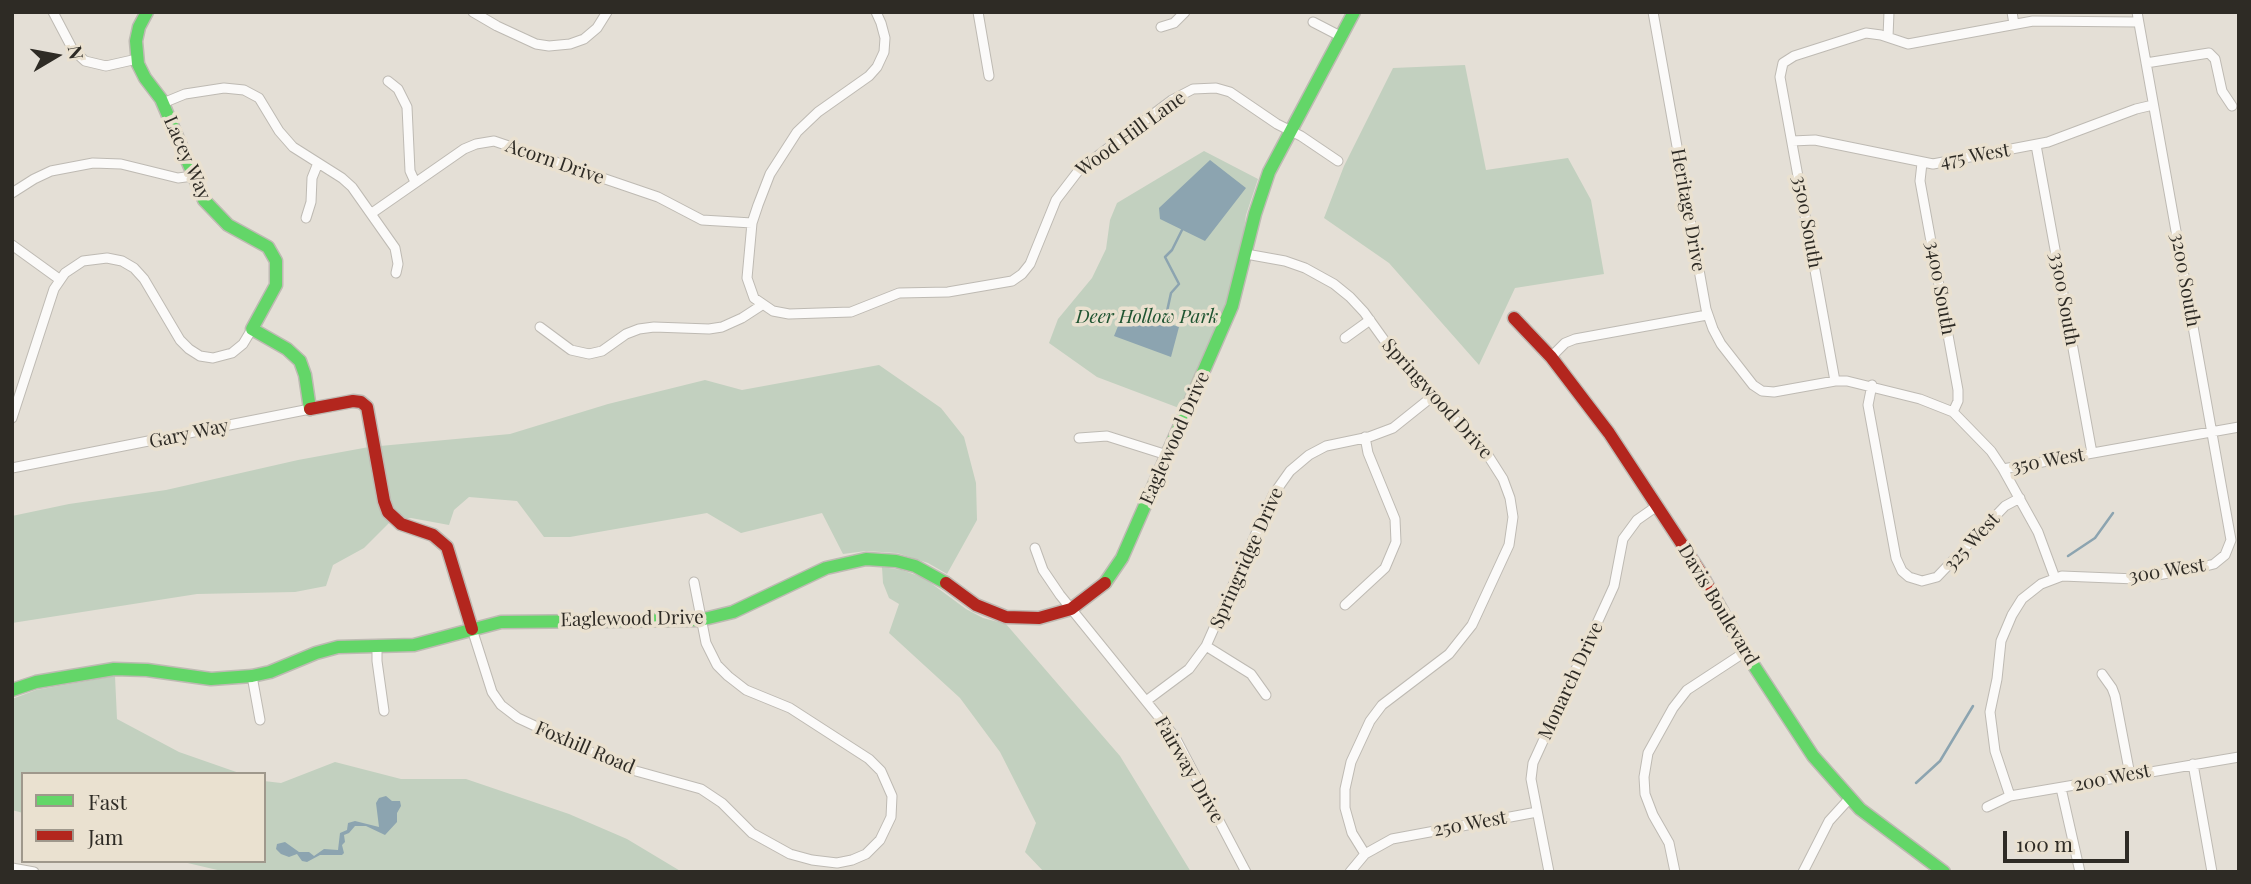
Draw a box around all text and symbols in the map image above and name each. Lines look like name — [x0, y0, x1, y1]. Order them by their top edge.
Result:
north arrow — [21, 21, 91, 91]
text: N — [63, 43, 91, 61]
street label: Wood Hill Lane — [1072, 87, 1190, 181]
street label: Lacey Way — [159, 113, 215, 203]
street label: Acorn Drive — [503, 135, 607, 189]
street label: 475 West — [1938, 139, 2012, 173]
street label: Heritage Drive — [1666, 147, 1710, 273]
street label: 3500 South — [1788, 174, 1826, 270]
street label: 3200 South — [2166, 231, 2204, 329]
street label: 3400 South — [1921, 239, 1959, 337]
street label: 3300 South — [2045, 251, 2083, 347]
park label: Deer Hollow Park — [1076, 306, 1218, 328]
street label: Springwood Drive — [1377, 334, 1497, 464]
street label: Eaglewood Drive — [1135, 368, 1215, 508]
street label: Gary Way — [147, 414, 231, 454]
street label: 350 West — [2010, 443, 2086, 479]
street label: Springridge Drive — [1206, 484, 1288, 632]
street label: 325 West — [1939, 508, 2005, 576]
street label: Davis Boulevard — [1673, 540, 1763, 670]
street label: 300 West — [2127, 554, 2207, 588]
street label: Eaglewood Drive — [560, 606, 704, 632]
street label: Monarch Drive — [1534, 619, 1608, 743]
street label: Fairway Drive — [1149, 713, 1229, 827]
street label: Foxhill Road — [532, 717, 638, 779]
street label: 200 West — [2072, 759, 2152, 797]
legend — [21, 772, 266, 863]
text: Fast — [88, 787, 127, 815]
street label: 250 West — [1432, 806, 1508, 842]
scale bar — [2006, 818, 2132, 862]
text: Jam — [88, 822, 124, 850]
text: 100 m — [2016, 829, 2073, 857]

